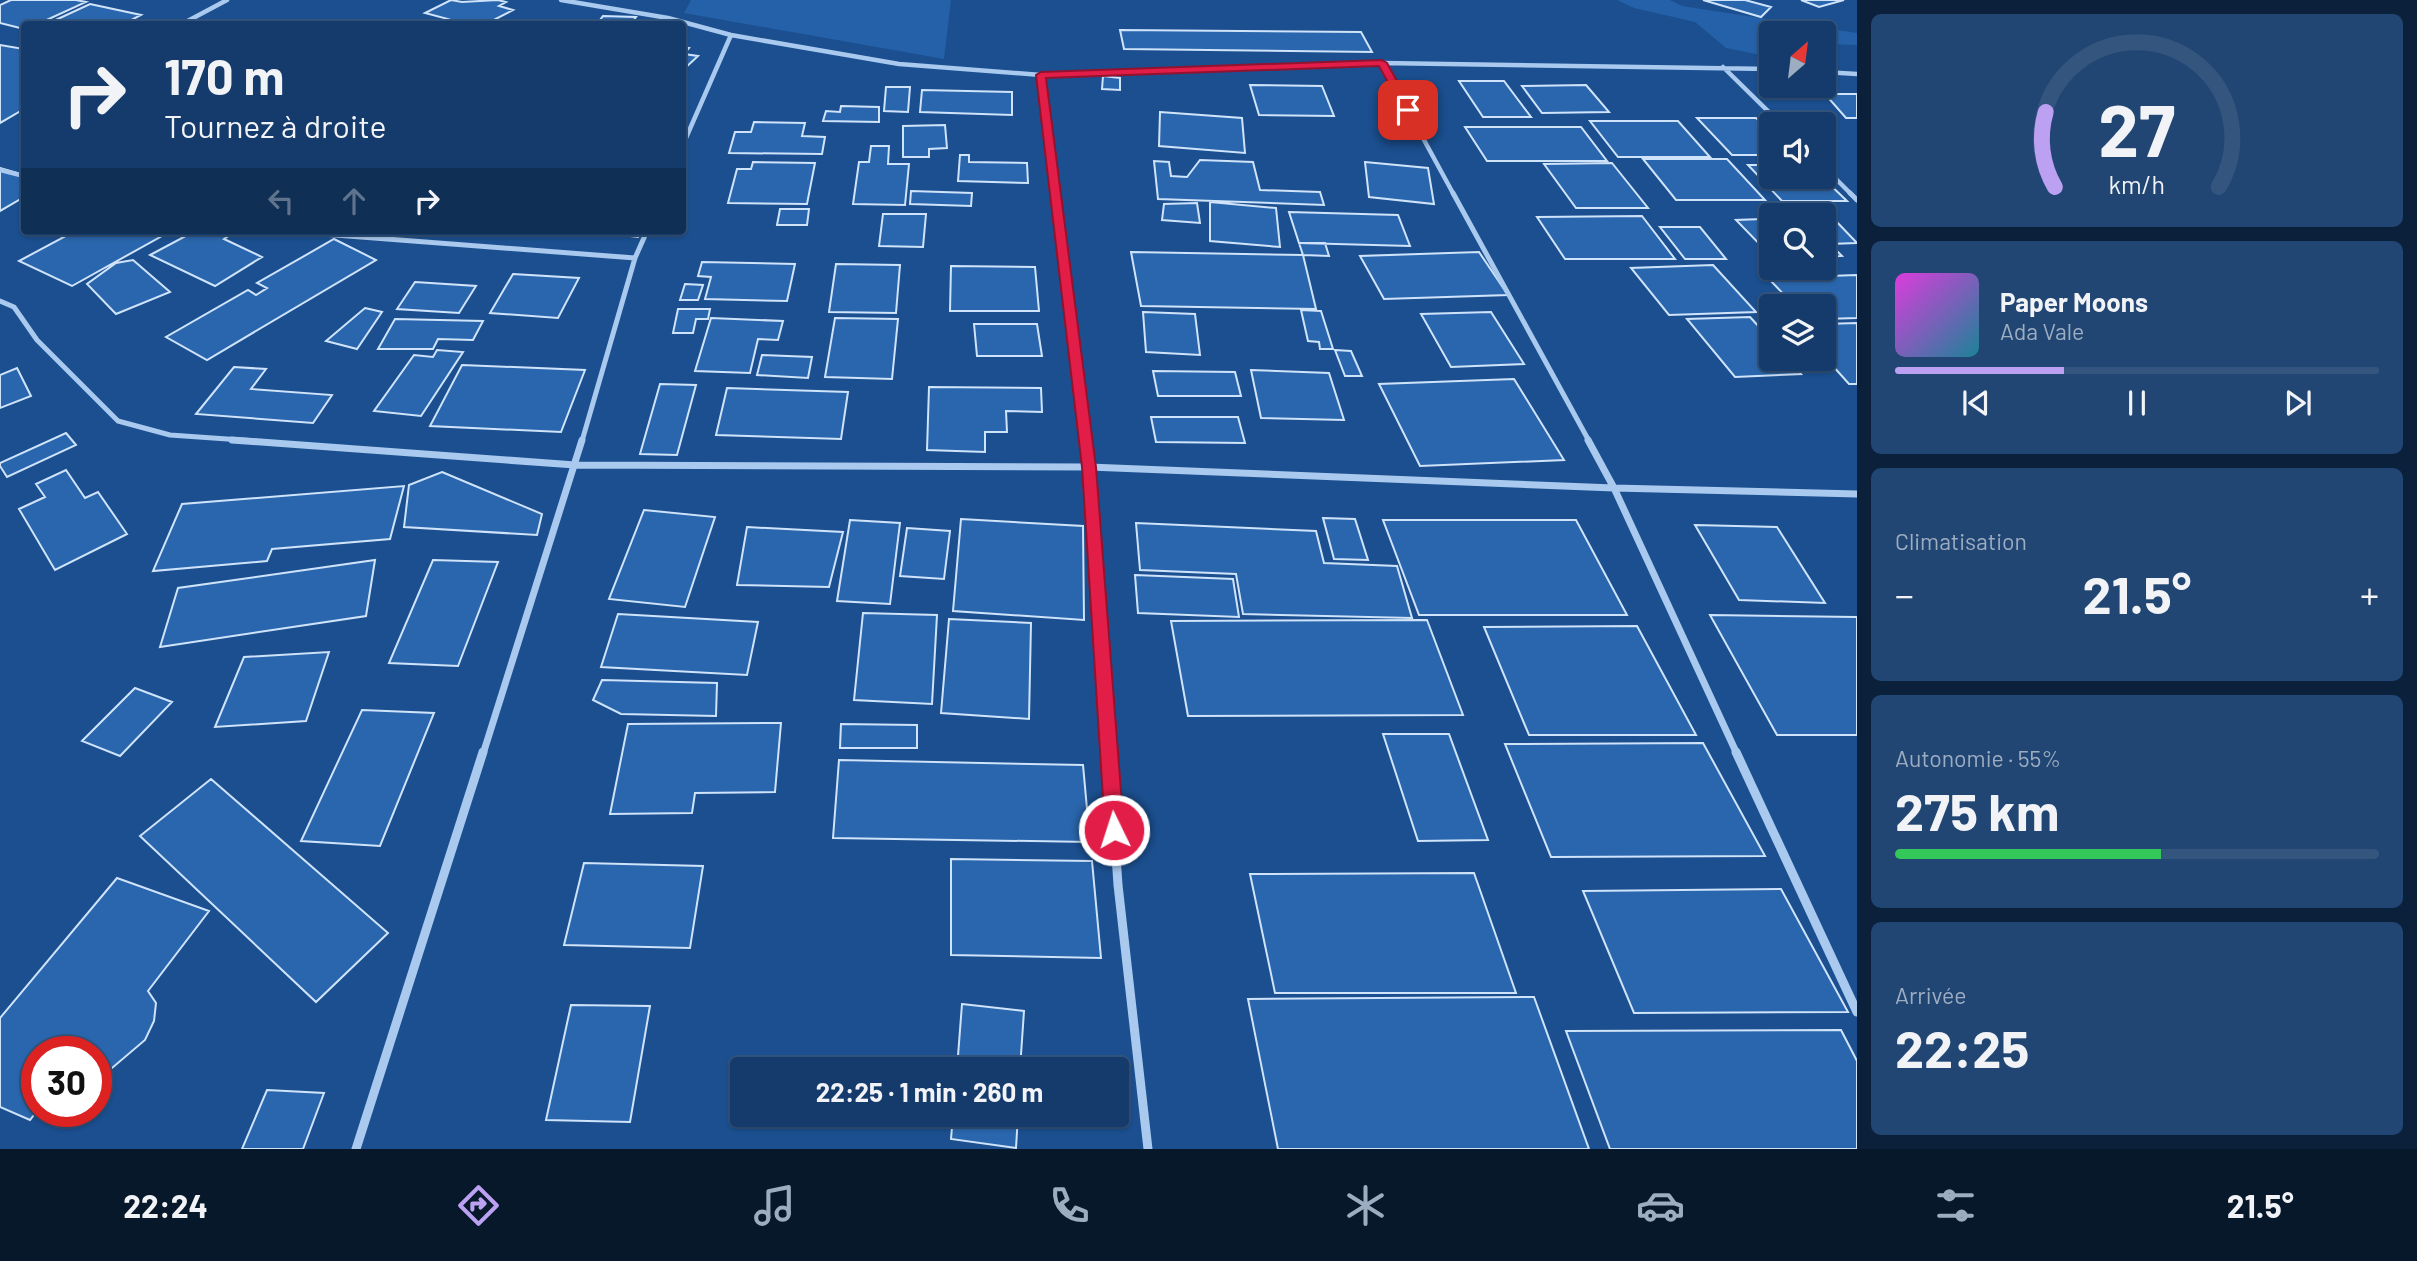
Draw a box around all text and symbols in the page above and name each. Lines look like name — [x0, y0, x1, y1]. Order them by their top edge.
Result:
north arrow — [1759, 21, 1836, 98]
map controls — [1759, 21, 1836, 371]
text: 170 m — [164, 46, 284, 105]
icon: right — [49, 49, 140, 140]
pin — [1378, 80, 1438, 140]
text: 27 — [2099, 84, 2175, 172]
icon: arrive — [1389, 91, 1427, 129]
text: Tournez à droite — [164, 106, 386, 144]
button: sound — [1759, 112, 1836, 189]
text: km/h — [2109, 168, 2165, 198]
icon: left — [262, 182, 300, 220]
icon: ahead — [335, 182, 373, 220]
icon: right — [408, 182, 446, 220]
button: search — [1759, 203, 1836, 280]
text: Paper Moons — [2000, 286, 2148, 317]
button: layers — [1759, 294, 1836, 371]
text: Ada Vale — [2000, 317, 2084, 345]
icon: previous — [1957, 384, 1995, 422]
icon: pause — [2118, 384, 2156, 422]
icon: next — [2279, 384, 2317, 422]
text: Climatisation — [1895, 527, 2027, 555]
text: 21.5° — [2083, 562, 2191, 624]
text: − — [1895, 571, 1914, 617]
text: + — [2360, 571, 2379, 617]
text: Autonomie · 55% — [1895, 744, 2061, 772]
text: 275 km — [1895, 779, 2059, 841]
position arrow — [1077, 793, 1151, 867]
text: Arrivée — [1895, 981, 1967, 1009]
text: 22:25 — [1895, 1016, 2029, 1078]
speed limit sign: 30 — [21, 1036, 112, 1127]
text: 22:25 · 1 min · 260 m — [816, 1076, 1043, 1107]
icon: directions — [454, 1181, 503, 1230]
icon: music — [750, 1181, 799, 1230]
icon: phone — [1045, 1181, 1094, 1230]
icon: climate — [1341, 1181, 1390, 1230]
icon: car — [1636, 1181, 1685, 1230]
icon: filters — [1931, 1181, 1980, 1230]
text: 22:24 — [123, 1186, 208, 1224]
text: 21.5° — [2227, 1186, 2294, 1224]

